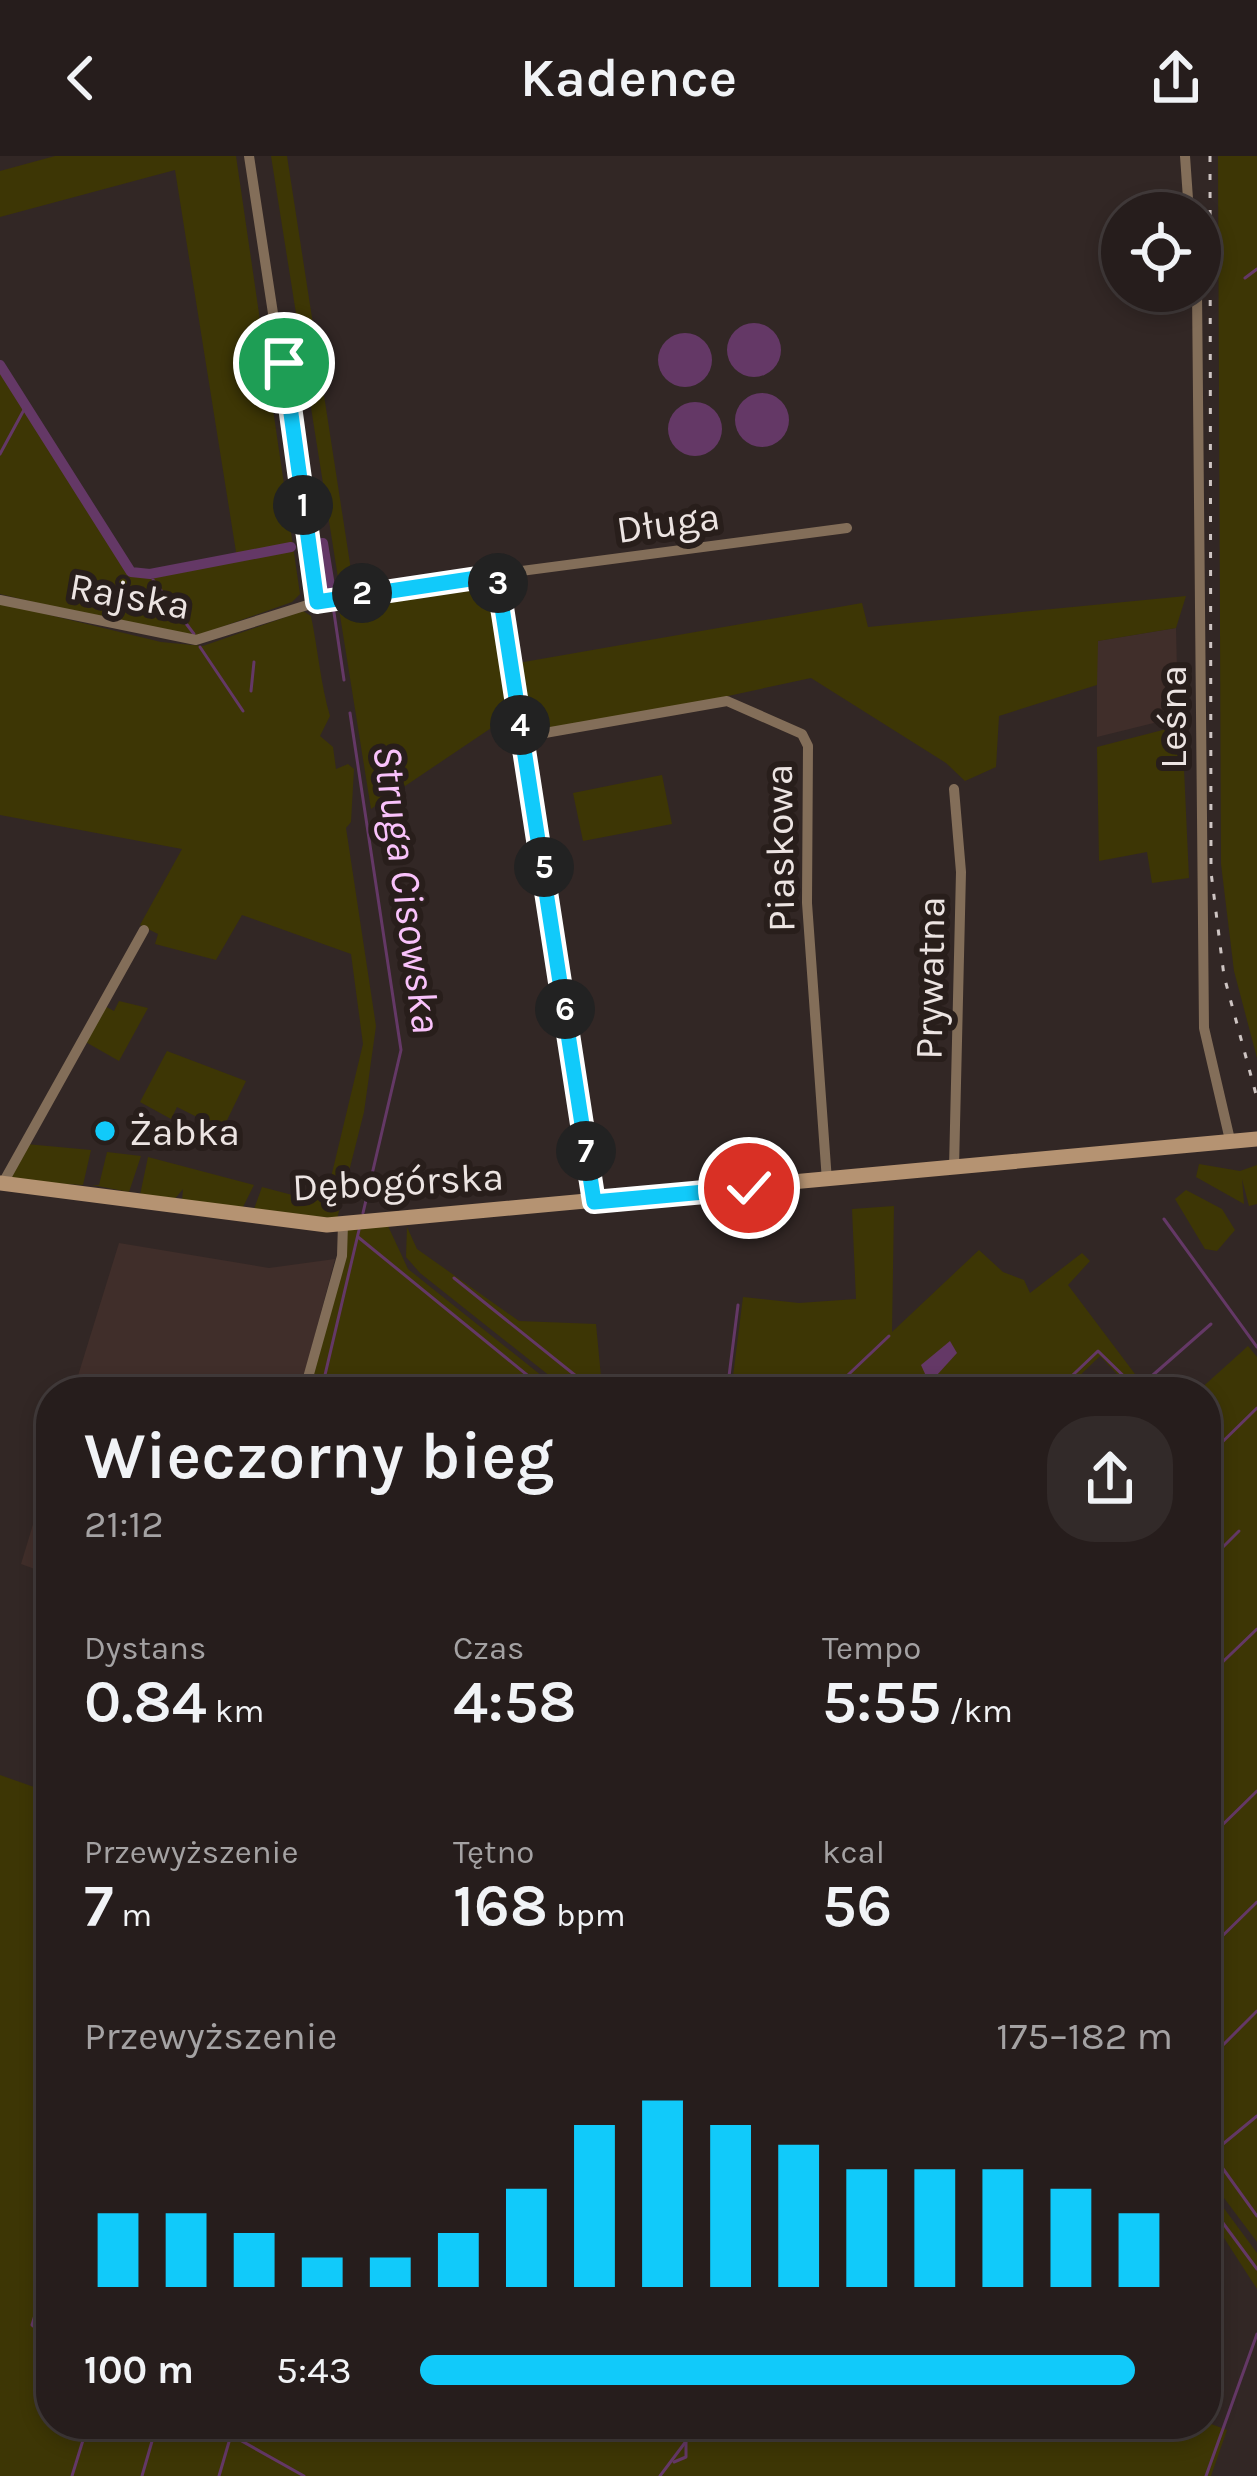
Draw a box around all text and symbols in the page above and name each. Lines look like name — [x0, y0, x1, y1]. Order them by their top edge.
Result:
icon: back — [48, 45, 114, 111]
icon: share — [1143, 45, 1209, 111]
text: Kadence — [520, 46, 737, 110]
map controls — [1101, 192, 1221, 312]
button: locate — [1101, 192, 1221, 312]
pin — [233, 312, 335, 414]
icon: arrive — [251, 330, 317, 396]
pin: 1 — [273, 475, 333, 535]
text: 1 — [297, 486, 309, 524]
street label: Długa — [614, 493, 723, 553]
pin: 3 — [468, 553, 528, 613]
street label: Rajska — [66, 563, 194, 629]
pin: 2 — [332, 563, 392, 623]
text: 3 — [488, 564, 508, 602]
text: 2 — [352, 574, 372, 612]
street label: Leśna — [1150, 665, 1196, 769]
pin: 4 — [490, 695, 550, 755]
text: 4 — [510, 706, 530, 744]
water label: Struga Cisowska — [362, 742, 452, 1036]
street label: Piaskowa — [756, 763, 804, 932]
pin: 5 — [514, 837, 574, 897]
text: 5 — [534, 848, 554, 886]
street label: Prywatna — [906, 896, 954, 1060]
pin: 6 — [535, 979, 595, 1039]
text: 6 — [555, 990, 575, 1028]
place label: Żabka — [129, 1109, 240, 1155]
marker: Żabka — [92, 1118, 118, 1144]
pin: 7 — [556, 1121, 616, 1181]
text: 7 — [578, 1132, 594, 1170]
pin — [698, 1137, 800, 1239]
street label: Dębogórska — [291, 1153, 505, 1211]
icon: check — [716, 1155, 782, 1221]
button: share — [1047, 1416, 1173, 1542]
text: Wieczorny bieg — [84, 1417, 554, 1495]
text: 21:12 — [84, 1501, 164, 1547]
text: Dystans — [84, 1629, 206, 1667]
text: Czas — [453, 1629, 524, 1667]
text: Tempo — [822, 1629, 921, 1667]
text: 0.84 — [84, 1667, 207, 1737]
text: 4:58 — [453, 1667, 577, 1737]
text: 5:55 — [822, 1667, 941, 1737]
text: km — [207, 1692, 264, 1730]
text: /km — [941, 1692, 1013, 1730]
text: Przewyższenie — [84, 1833, 298, 1871]
text: Tętno — [453, 1833, 534, 1871]
text: kcal — [822, 1833, 885, 1871]
text: 7 — [84, 1871, 113, 1941]
text: 168 — [453, 1871, 548, 1941]
text: 56 — [822, 1871, 892, 1941]
text: m — [113, 1896, 152, 1934]
text: bpm — [548, 1896, 626, 1934]
text: Przewyższenie — [84, 2013, 337, 2059]
text: 175–182 m — [996, 2013, 1173, 2059]
text: 100 m — [84, 2347, 194, 2393]
text: 5:43 — [276, 2347, 352, 2393]

